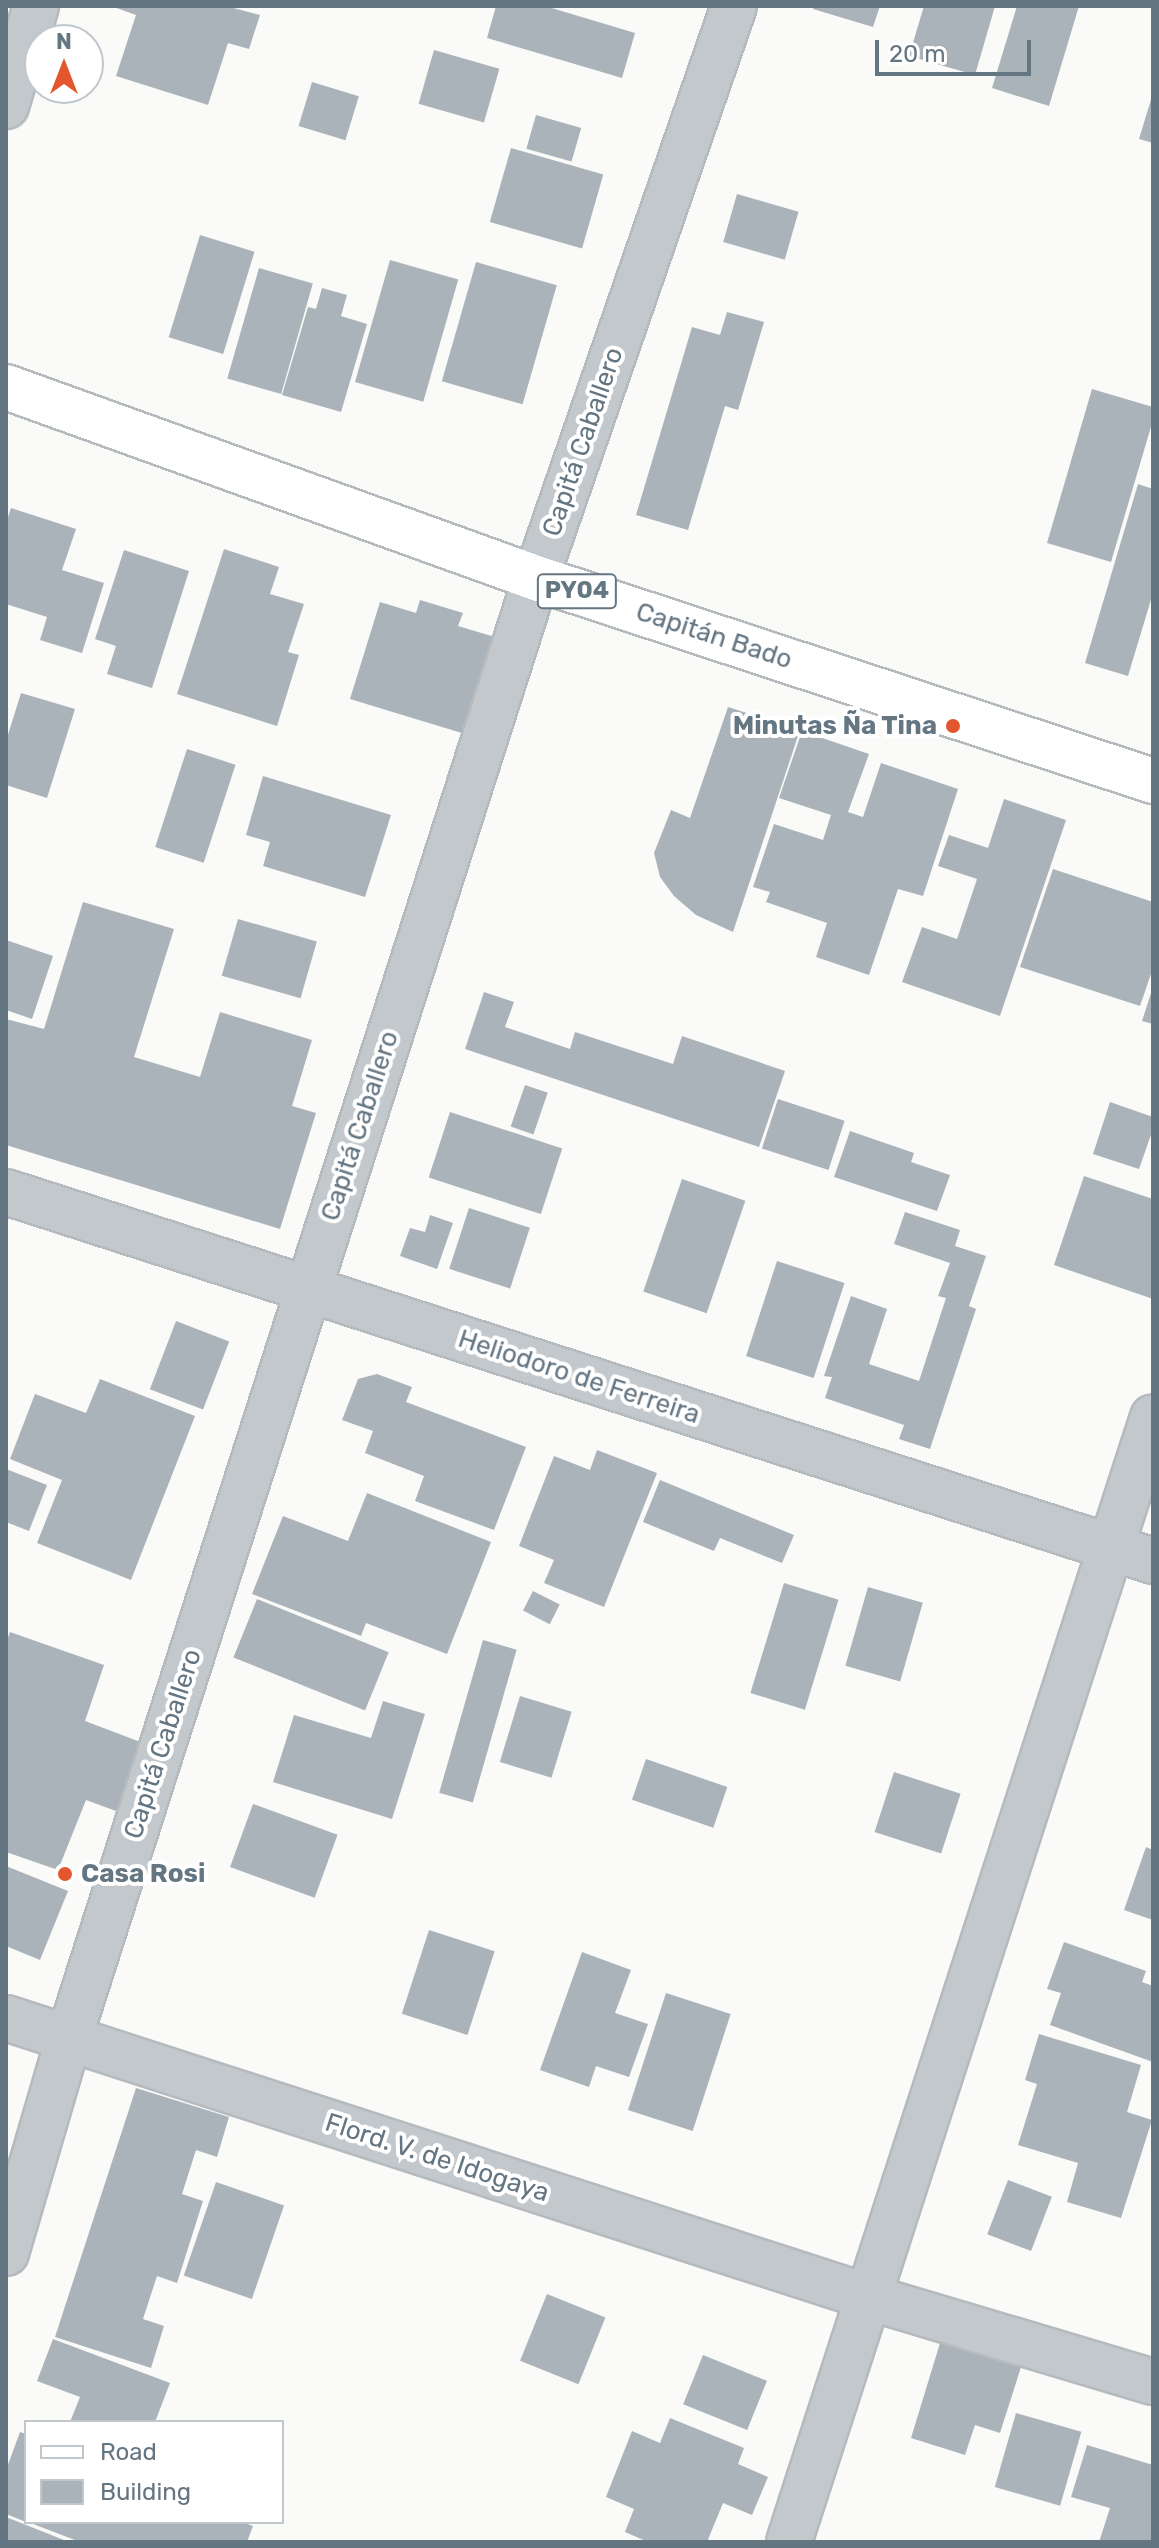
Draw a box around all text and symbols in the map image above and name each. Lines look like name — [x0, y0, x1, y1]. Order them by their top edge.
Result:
north arrow — [24, 24, 104, 104]
scale bar — [879, 24, 1035, 74]
text: N — [56, 28, 72, 55]
text: 20 m — [889, 40, 946, 68]
street label: Capitá Caballero — [536, 344, 630, 540]
road number: PY04 — [535, 571, 619, 611]
street label: Capitán Bado — [632, 596, 796, 676]
place label: Minutas Ña Tina — [732, 710, 937, 742]
marker: Minutas Ña Tina — [944, 717, 962, 735]
street label: Capitá Caballero — [315, 1027, 405, 1225]
street label: Heliodoro de Ferreira — [454, 1323, 704, 1431]
street label: Capitá Caballero — [118, 1645, 208, 1843]
place label: Casa Rosi — [81, 1858, 205, 1890]
marker: Casa Rosi — [56, 1865, 74, 1883]
street label: Flord. V. de Idogaya — [321, 2107, 553, 2209]
legend — [24, 2420, 284, 2524]
text: Road — [100, 2438, 157, 2466]
text: Building — [100, 2478, 191, 2506]

